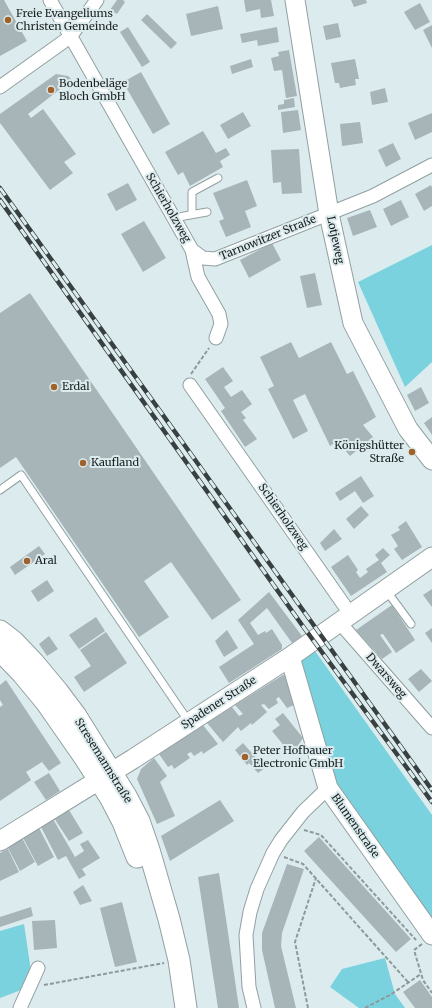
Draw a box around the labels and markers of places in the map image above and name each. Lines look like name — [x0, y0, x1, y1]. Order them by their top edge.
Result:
place label: Freie Evangeliums Christen Gemeinde — [16, 7, 118, 33]
marker: Freie Evangeliums Christen Gemeinde — [3, 15, 13, 25]
place label: Bodenbeläge Bloch GmbH — [59, 77, 127, 103]
marker: Bodenbeläge Bloch GmbH — [46, 85, 56, 95]
place label: Erdal — [62, 380, 90, 394]
marker: Erdal — [49, 382, 59, 392]
place label: Königshütter Straße — [334, 439, 404, 465]
marker: Königshütter Straße — [407, 447, 417, 457]
place label: Kaufland — [91, 456, 139, 470]
marker: Kaufland — [78, 458, 88, 468]
place label: Aral — [35, 554, 57, 568]
marker: Aral — [22, 556, 32, 566]
place label: Peter Hofbauer Electronic GmbH — [253, 744, 343, 770]
marker: Peter Hofbauer Electronic GmbH — [240, 752, 250, 762]

